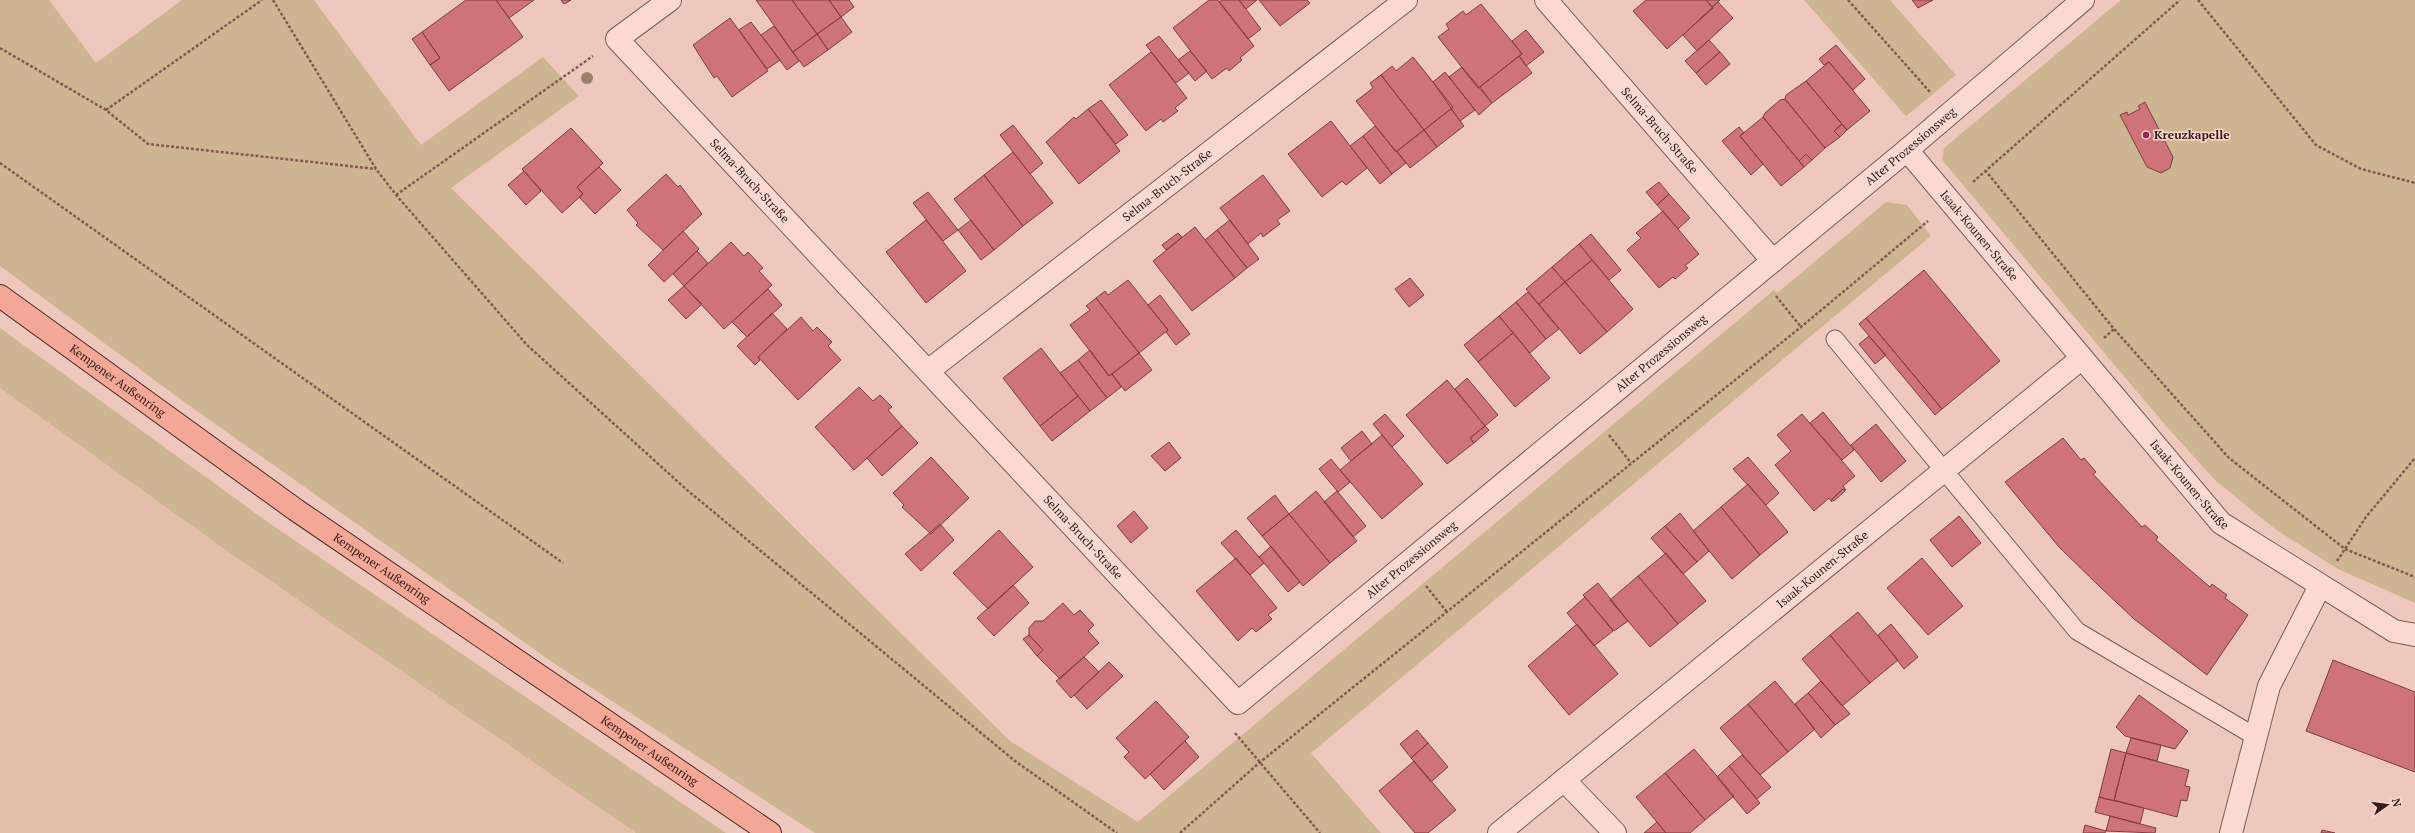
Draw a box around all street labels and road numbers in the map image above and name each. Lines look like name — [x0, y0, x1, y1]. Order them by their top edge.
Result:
street label: Selma-Bruch-Straße — [1618, 84, 1702, 176]
street label: Alter Prozessionsweg — [1862, 103, 1959, 188]
street label: Selma-Bruch-Straße — [707, 135, 793, 226]
street label: Selma-Bruch-Straße — [1119, 145, 1215, 224]
street label: Isaak-Kounen-Straße — [1937, 187, 2022, 284]
street label: Alter Prozessionsweg — [1612, 310, 1710, 395]
street label: Kempener Außenring — [67, 341, 169, 421]
street label: Isaak-Kounen-Straße — [2147, 436, 2232, 533]
street label: Selma-Bruch-Straße — [1040, 492, 1126, 582]
street label: Alter Prozessionsweg — [1362, 517, 1460, 601]
street label: Isaak-Kounen-Straße — [1773, 527, 1871, 611]
street label: Kempener Außenring — [330, 530, 434, 607]
street label: Kempener Außenring — [598, 712, 702, 789]

